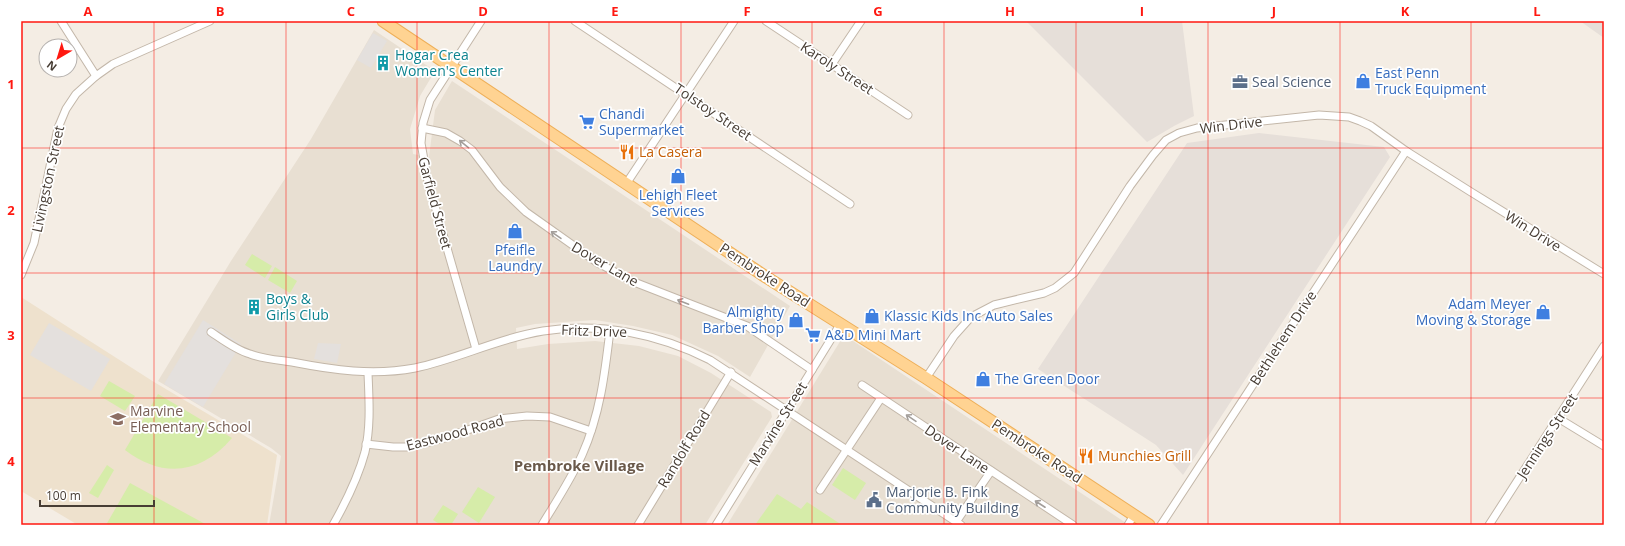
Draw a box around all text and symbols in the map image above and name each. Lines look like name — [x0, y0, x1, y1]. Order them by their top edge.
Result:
text: A — [84, 2, 93, 20]
text: B — [216, 2, 225, 20]
text: C — [347, 2, 355, 20]
text: D — [478, 2, 488, 20]
text: E — [611, 2, 619, 20]
text: F — [743, 2, 751, 20]
text: G — [873, 2, 883, 20]
text: H — [1005, 2, 1015, 20]
text: I — [1140, 2, 1144, 20]
text: J — [1271, 2, 1276, 20]
text: K — [1401, 2, 1410, 20]
text: L — [1533, 2, 1541, 20]
street label: Karoly Street — [797, 37, 878, 98]
north arrow — [38, 38, 78, 78]
place label: Hogar Crea Women's Center — [395, 45, 503, 80]
building icon: Hogar Crea Women's Center — [374, 54, 392, 72]
text: N — [43, 58, 60, 75]
place label: East Penn Truck Equipment — [1375, 63, 1486, 98]
place label: Seal Science — [1252, 72, 1332, 91]
shop icon: East Penn Truck Equipment — [1354, 72, 1372, 90]
office icon: Seal Science — [1231, 73, 1249, 91]
text: 1 — [7, 75, 15, 93]
street label: Tolstoy Street — [671, 79, 756, 144]
place label: Chandi Supermarket — [599, 104, 684, 139]
street label: Win Drive — [1199, 111, 1263, 138]
supermarket icon: Chandi Supermarket — [578, 113, 596, 131]
street label: Livingston Street — [27, 124, 68, 234]
one-way arrow — [459, 140, 470, 149]
place label: La Casera — [639, 142, 702, 161]
restaurant icon: La Casera — [618, 143, 636, 161]
street label: Garfield Street — [414, 155, 457, 251]
shop icon: Lehigh Fleet Services — [669, 167, 687, 185]
place label: Lehigh Fleet Services — [639, 185, 717, 220]
text: 2 — [7, 201, 15, 219]
street label: Win Drive — [1502, 206, 1565, 255]
shop icon: Pfeifle Laundry — [506, 222, 524, 240]
one-way arrow — [550, 230, 562, 238]
street label: Dover Lane — [568, 237, 642, 290]
street label: Pembroke Road — [716, 238, 814, 311]
place label: Pfeifle Laundry — [488, 240, 543, 275]
street label: Bethlehem Drive — [1245, 287, 1320, 389]
place label: Boys & Girls Club — [266, 289, 329, 324]
place label: Adam Meyer Moving & Storage — [1416, 294, 1531, 329]
building icon: Boys & Girls Club — [245, 298, 263, 316]
one-way arrow — [677, 298, 689, 306]
place label: Almighty Barber Shop — [702, 302, 785, 337]
shop icon: Adam Meyer Moving & Storage — [1534, 303, 1552, 321]
place label: Klassic Kids Inc Auto Sales — [884, 306, 1053, 325]
shop icon: Klassic Kids Inc Auto Sales — [863, 307, 881, 325]
shop icon: Almighty Barber Shop — [787, 311, 805, 329]
street label: Fritz Drive — [561, 320, 627, 341]
place label: A&D Mini Mart — [825, 325, 921, 344]
text: 3 — [7, 326, 15, 344]
supermarket icon: A&D Mini Mart — [804, 326, 822, 344]
place label: The Green Door — [995, 369, 1100, 388]
shop icon: The Green Door — [974, 370, 992, 388]
street label: Marvine Street — [744, 378, 811, 469]
street label: Jennings Street — [1511, 389, 1581, 484]
place label: Marvine Elementary School — [130, 401, 251, 436]
street label: Randolf Road — [653, 406, 714, 491]
school or university icon: Marvine Elementary School — [109, 410, 127, 428]
street label: Eastwood Road — [404, 410, 506, 455]
one-way arrow — [906, 414, 917, 422]
street label: Pembroke Road — [988, 414, 1086, 487]
street label: Dover Lane — [921, 420, 994, 477]
place label: Munchies Grill — [1098, 446, 1191, 465]
restaurant icon: Munchies Grill — [1077, 447, 1095, 465]
text: 4 — [7, 452, 15, 470]
district label: Pembroke Village — [514, 455, 644, 475]
scale bar — [40, 482, 154, 508]
place label: Marjorie B. Fink Community Building — [886, 482, 1019, 517]
text: 100 m — [46, 487, 81, 504]
public building icon: Marjorie B. Fink Community Building — [865, 491, 883, 509]
one-way arrow — [1034, 499, 1046, 507]

